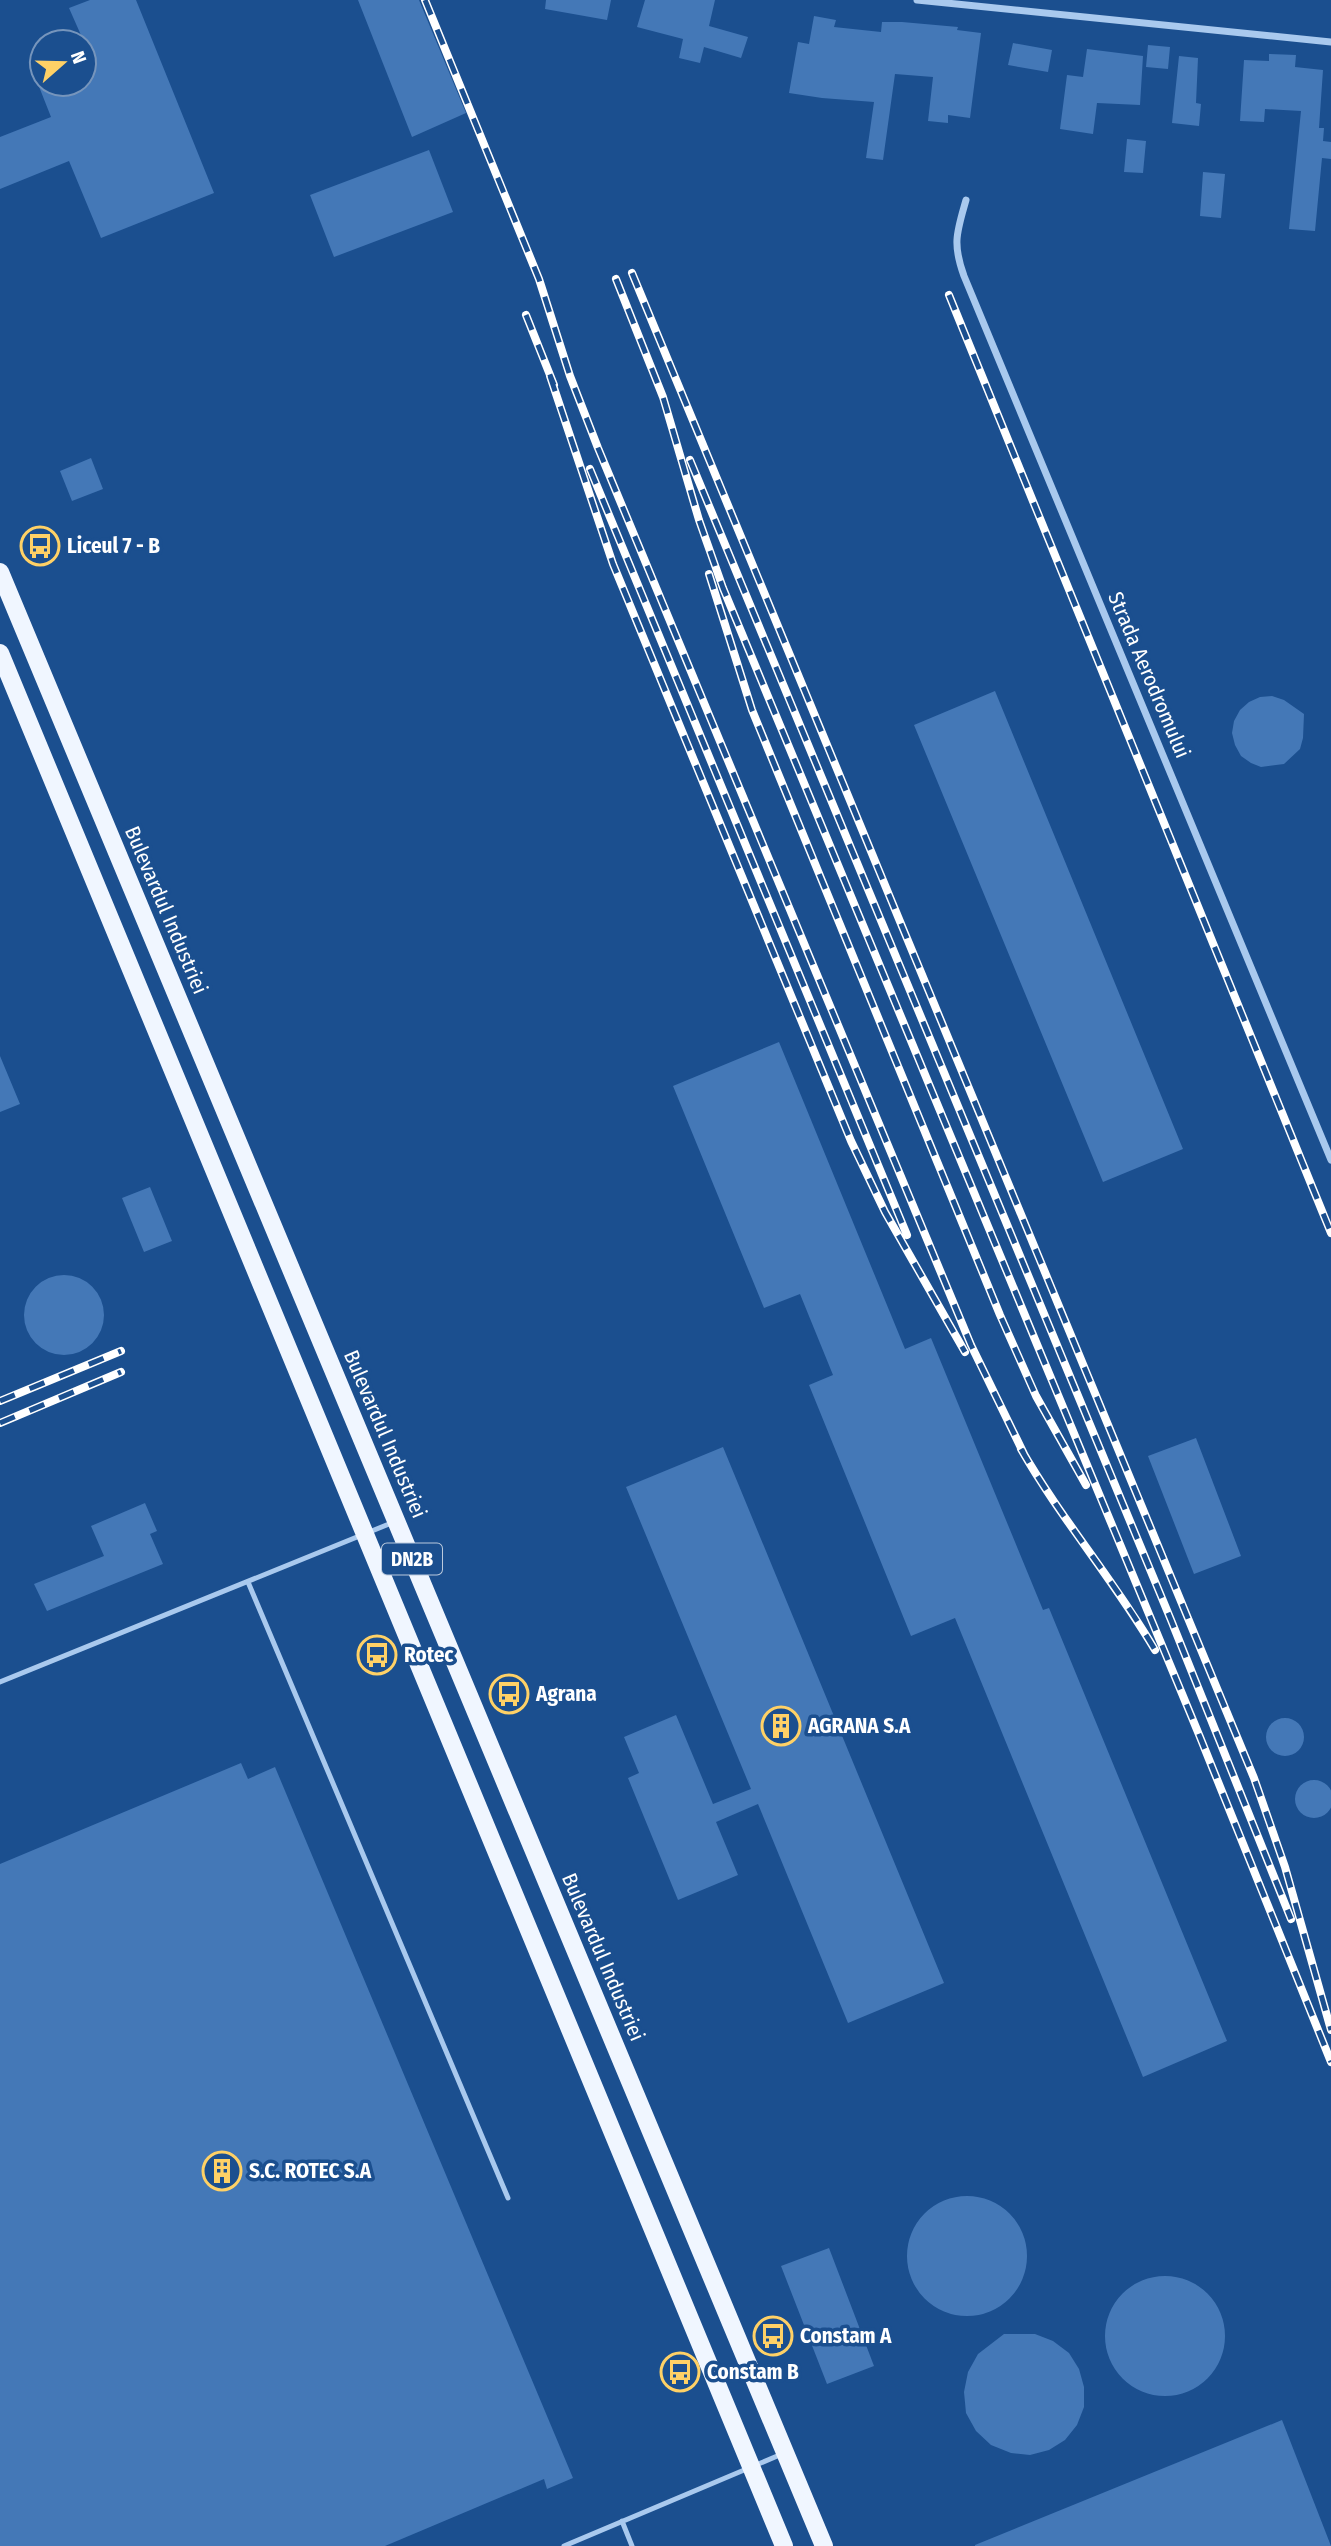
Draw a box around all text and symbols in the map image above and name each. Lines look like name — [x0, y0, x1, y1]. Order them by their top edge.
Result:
north arrow — [28, 28, 98, 98]
text: N — [66, 48, 91, 67]
bus stop icon: Liceul 7 - B — [19, 525, 61, 567]
place label: Liceul 7 - B — [67, 533, 160, 559]
street label: Strada Aerodromului — [1102, 588, 1196, 762]
street label: Bulevardul Industriei — [119, 822, 213, 998]
street label: Bulevardul Industriei — [338, 1346, 432, 1522]
road number: DN2B — [382, 1544, 442, 1574]
bus stop icon: Rotec — [356, 1634, 398, 1676]
place label: Rotec — [404, 1642, 454, 1668]
bus stop icon: Agrana — [488, 1673, 530, 1715]
place label: Agrana — [535, 1681, 597, 1707]
building icon: AGRANA S.A — [760, 1705, 802, 1747]
place label: AGRANA S.A — [807, 1713, 911, 1739]
street label: Bulevardul Industriei — [556, 1869, 650, 2045]
building icon: S.C. ROTEC S.A — [201, 2150, 243, 2192]
place label: S.C. ROTEC S.A — [249, 2158, 372, 2184]
bus stop icon: Constam A — [752, 2315, 794, 2357]
place label: Constam A — [800, 2323, 892, 2349]
bus stop icon: Constam B — [659, 2351, 701, 2393]
place label: Constam B — [707, 2359, 799, 2385]

